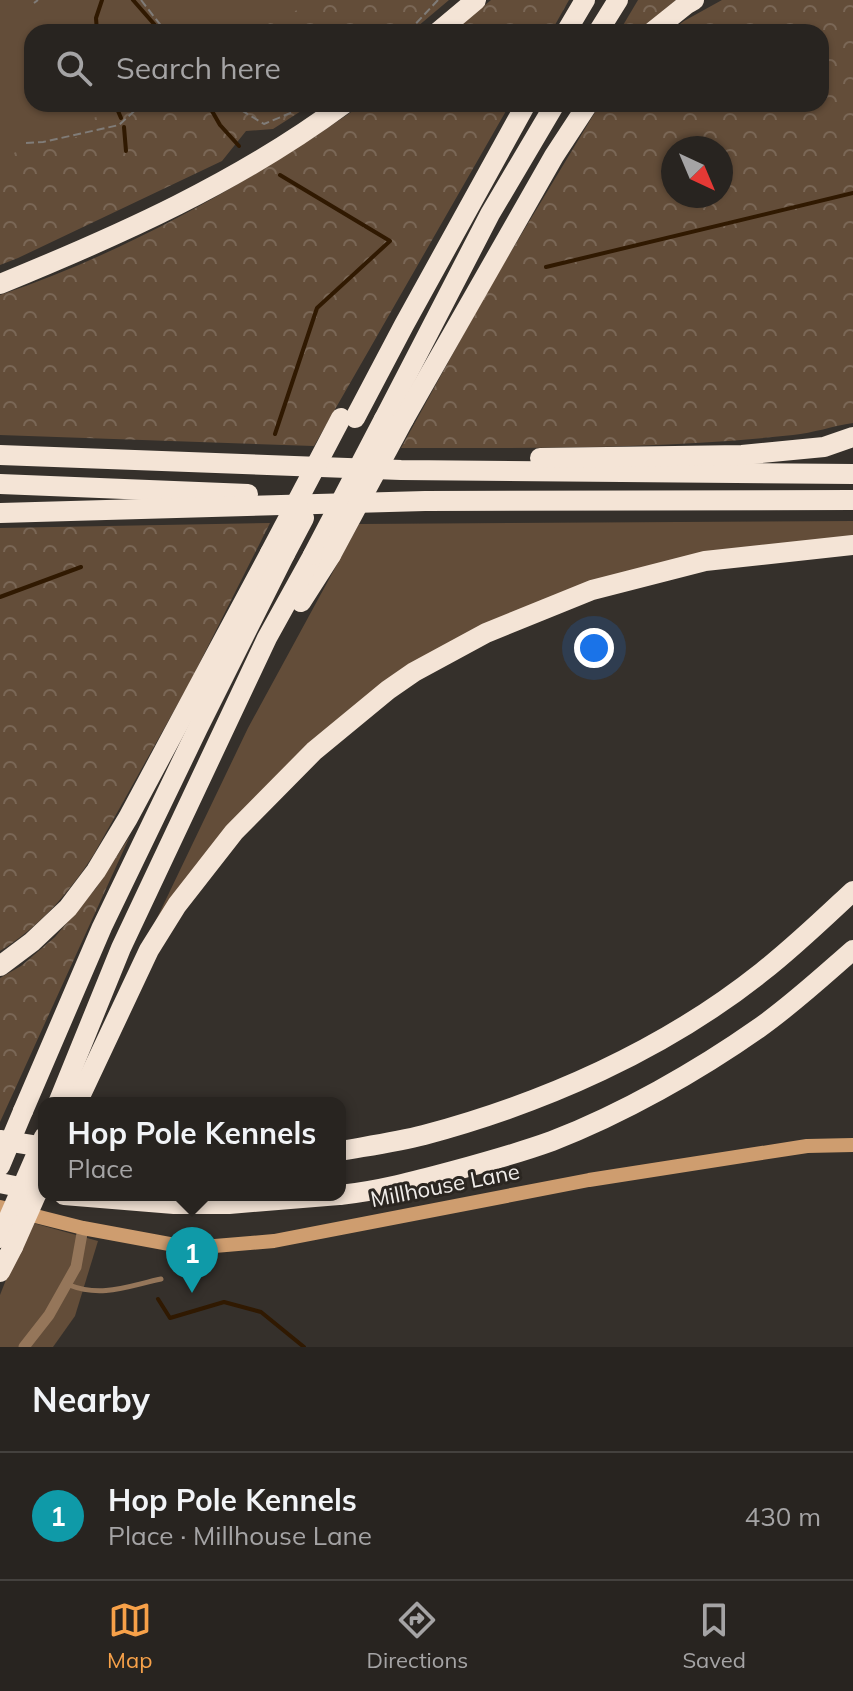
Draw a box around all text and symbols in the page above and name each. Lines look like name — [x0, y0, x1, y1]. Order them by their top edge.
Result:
search box — [24, 24, 829, 112]
icon: search — [52, 46, 96, 90]
text: Search here — [116, 49, 281, 87]
north arrow — [661, 136, 733, 208]
your location — [574, 628, 614, 668]
popup — [38, 1097, 346, 1201]
text: Hop Pole Kennels — [68, 1114, 316, 1152]
text: Place — [68, 1152, 133, 1185]
street label: Millhouse Lane — [368, 1157, 522, 1213]
pin: 1 — [166, 1227, 218, 1293]
text: Nearby — [32, 1378, 150, 1421]
text: Hop Pole Kennels — [108, 1481, 357, 1519]
text: 1 — [50, 1500, 66, 1533]
text: 430 m — [745, 1500, 821, 1533]
text: Place · Millhouse Lane — [108, 1519, 372, 1552]
tab: Map — [107, 1598, 152, 1674]
tab: Directions — [367, 1598, 468, 1674]
tab: Saved — [682, 1598, 746, 1674]

